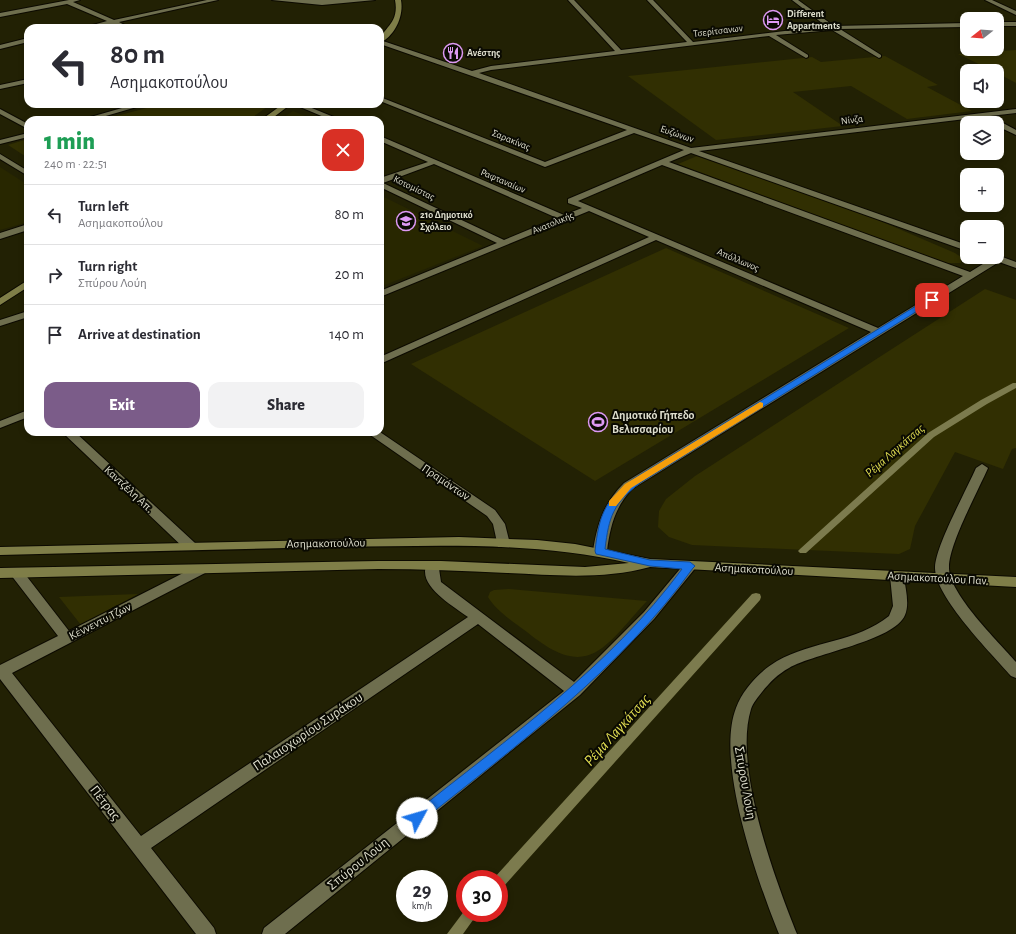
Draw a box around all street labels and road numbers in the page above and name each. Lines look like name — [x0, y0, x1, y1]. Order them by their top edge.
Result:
street label: Τσερίτσανων — [693, 23, 743, 39]
street label: Νίνζα — [840, 114, 864, 126]
street label: Ευζώνων — [659, 124, 695, 144]
street label: Σαρακίνας — [490, 128, 532, 152]
street label: Ραφταναίων — [479, 167, 527, 195]
street label: Κοτομίστας — [392, 174, 436, 202]
street label: Ανατολικής — [531, 210, 575, 236]
street label: Απόλλωνος — [715, 247, 761, 273]
street label: Πραμάντων — [420, 462, 472, 502]
street label: Καντζέλη Απ. — [101, 463, 156, 515]
street label: Ασημακοπούλου — [287, 536, 366, 550]
street label: Ασημακοπούλου — [714, 561, 794, 577]
street label: Ασημακοπούλου Παν. — [887, 569, 989, 587]
street label: Κέννεντυ Τζων — [67, 600, 133, 643]
street label: Παλαιοχωρίου Συράκου — [251, 690, 365, 774]
street label: Σπύρου Λούη — [732, 745, 758, 821]
street label: Πέτρας — [87, 783, 123, 824]
street label: Σπύρου Λούη — [325, 835, 391, 893]

